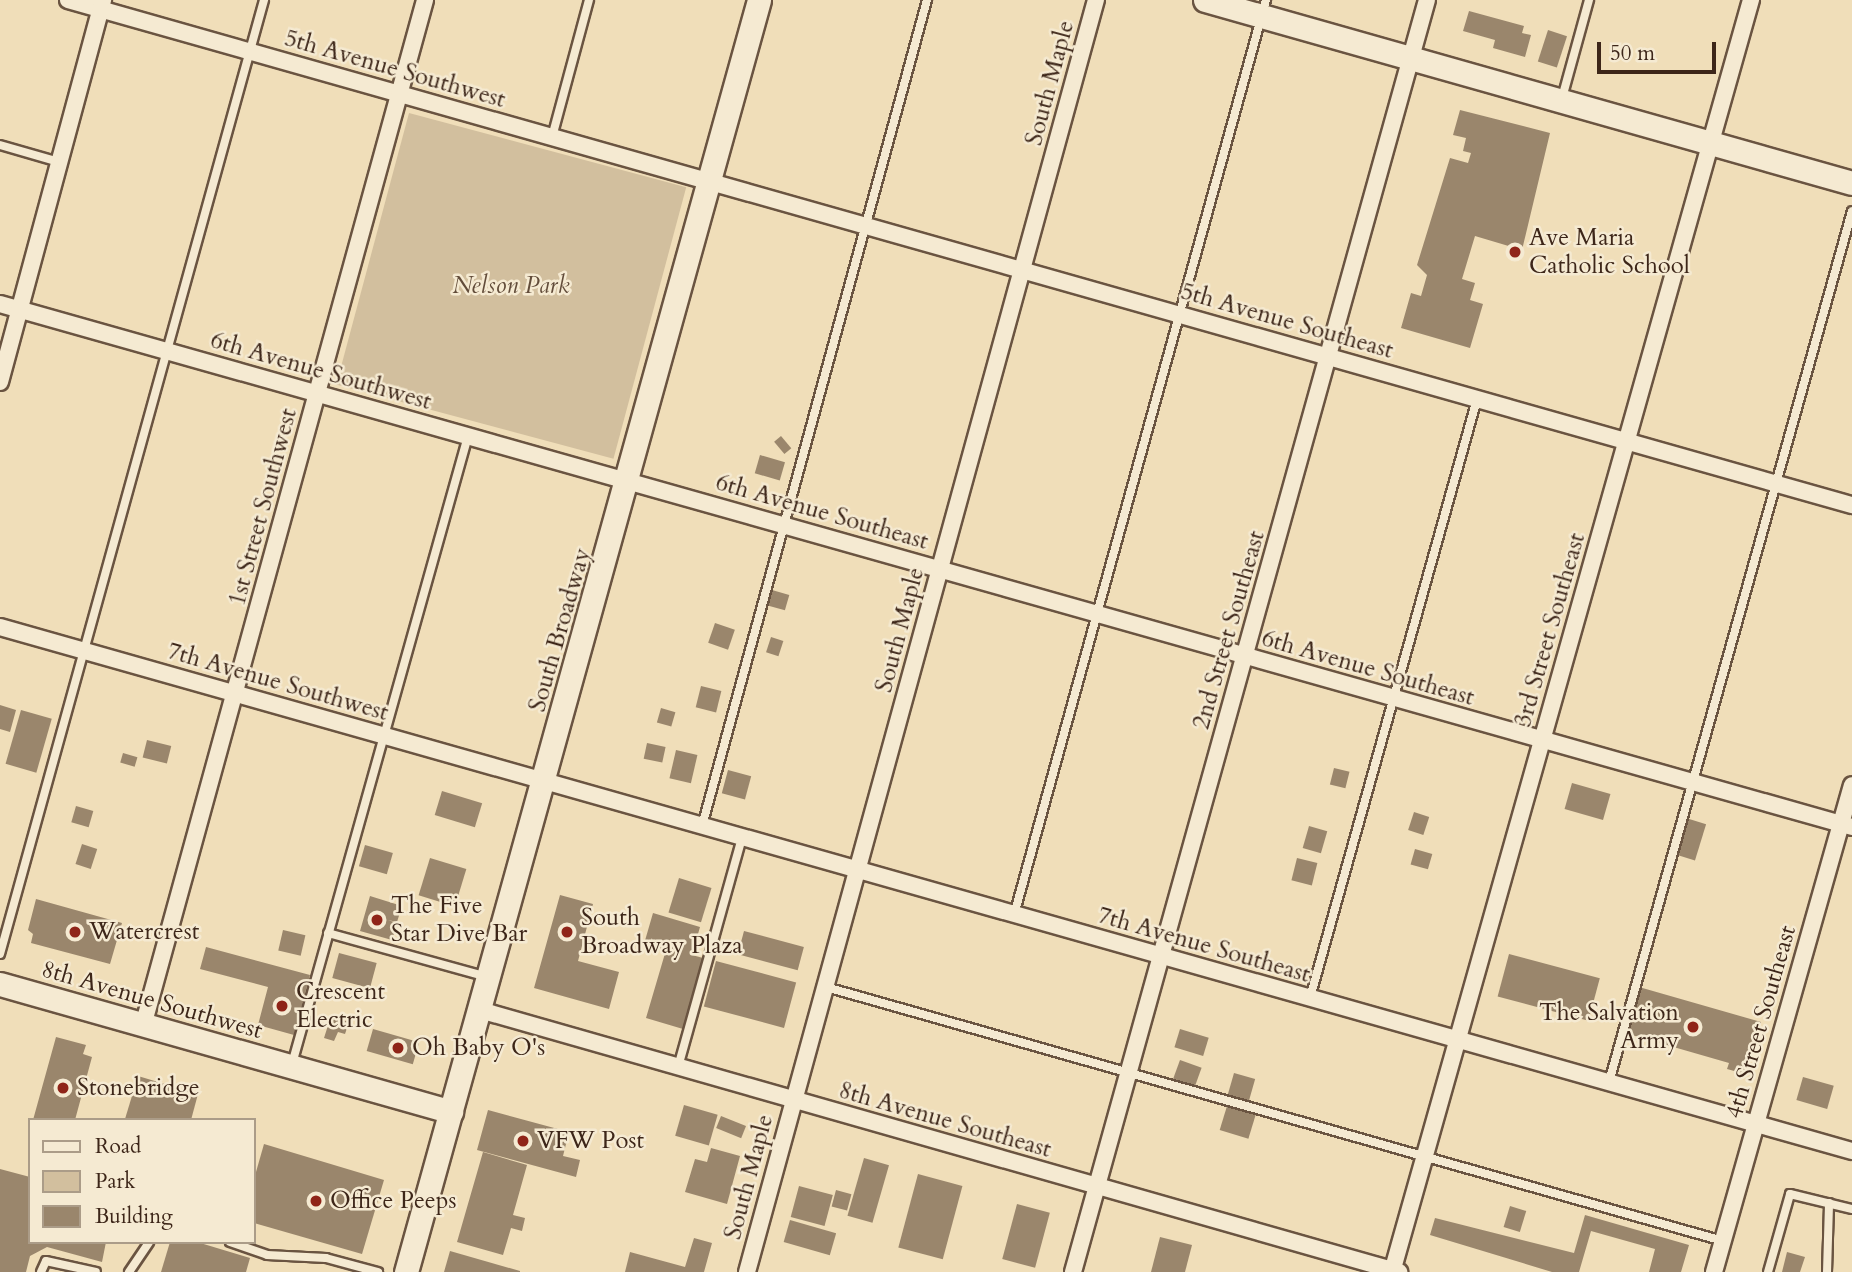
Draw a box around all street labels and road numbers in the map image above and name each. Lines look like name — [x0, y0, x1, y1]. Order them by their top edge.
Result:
street label: South Maple — [1020, 17, 1080, 149]
street label: 5th Avenue Southwest — [281, 24, 509, 114]
street label: 5th Avenue Southeast — [1178, 277, 1396, 365]
street label: 6th Avenue Southwest — [207, 326, 435, 416]
street label: 1st Street Southwest — [223, 405, 303, 609]
street label: 6th Avenue Southeast — [713, 468, 931, 556]
street label: 2nd Street Southeast — [1187, 527, 1271, 733]
street label: 3rd Street Southeast — [1509, 530, 1591, 730]
street label: South Broadway — [523, 545, 597, 715]
street label: South Maple — [870, 564, 930, 696]
street label: 6th Avenue Southeast — [1259, 624, 1477, 712]
street label: 7th Avenue Southwest — [164, 637, 392, 727]
street label: 7th Avenue Southeast — [1095, 901, 1313, 989]
street label: 4th Street Southeast — [1720, 922, 1802, 1122]
street label: 8th Avenue Southwest — [38, 955, 266, 1045]
street label: 8th Avenue Southeast — [836, 1076, 1054, 1164]
street label: South Maple — [719, 1111, 779, 1243]

